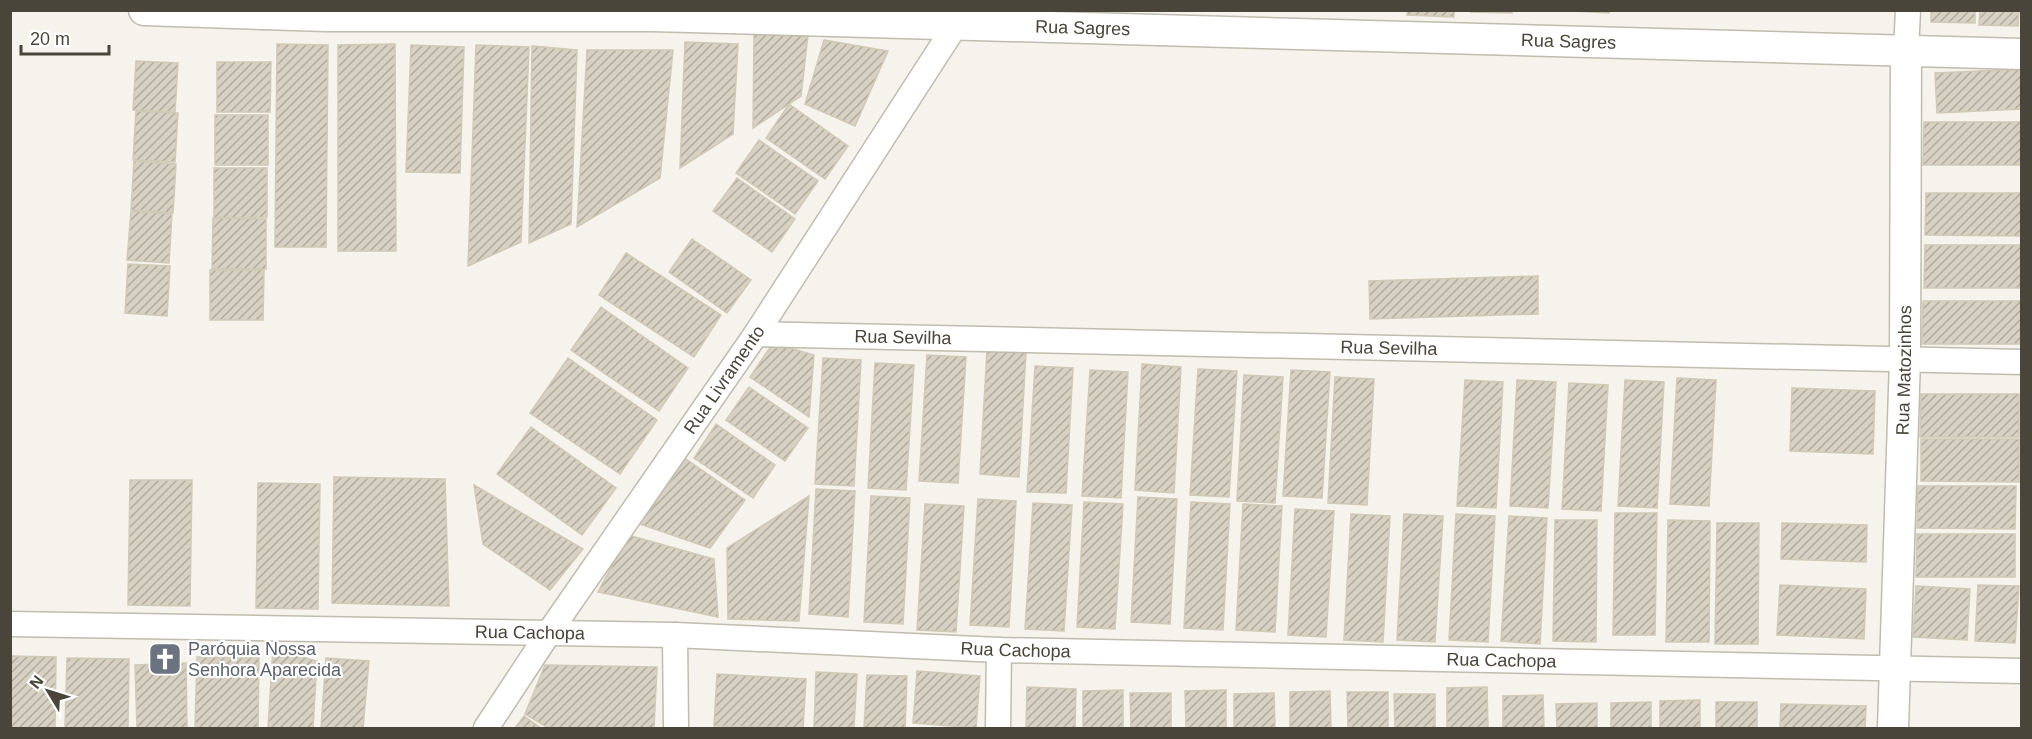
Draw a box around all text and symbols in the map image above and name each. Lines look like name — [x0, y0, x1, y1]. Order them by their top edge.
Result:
street label: Rua Sagres — [1035, 17, 1131, 39]
scale bar — [21, 18, 110, 56]
text: 20 m — [30, 29, 70, 49]
street label: Rua Sagres — [1521, 30, 1616, 53]
street label: Rua Matozinhos — [1893, 305, 1915, 436]
street label: Rua Livramento — [680, 322, 769, 438]
street label: Rua Sevilha — [854, 326, 953, 348]
street label: Rua Sevilha — [1340, 337, 1439, 359]
street label: Rua Cachopa — [475, 622, 586, 644]
street label: Rua Cachopa — [960, 638, 1072, 661]
place label: Paróquia Nossa Senhora Aparecida — [188, 639, 342, 680]
church icon: Paróquia Nossa Senhora Aparecida — [147, 641, 183, 677]
street label: Rua Cachopa — [1446, 649, 1558, 671]
north arrow — [18, 661, 78, 721]
text: N — [26, 672, 47, 692]

